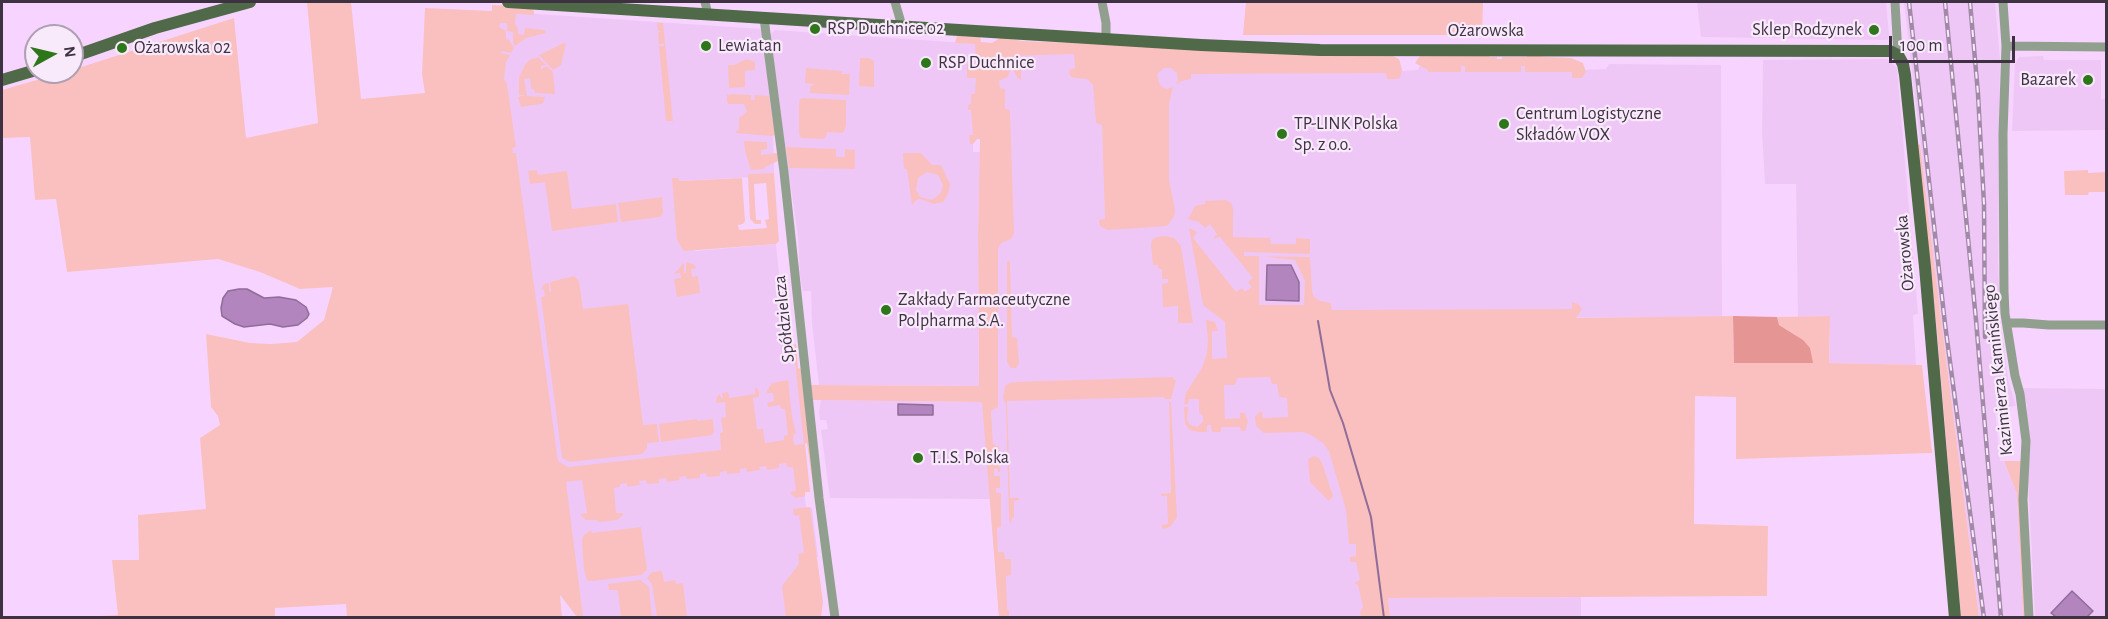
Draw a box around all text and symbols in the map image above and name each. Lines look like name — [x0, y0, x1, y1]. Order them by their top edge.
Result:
place label: RSP Duchnice 02 — [827, 18, 944, 40]
place label: Sklep Rodzynek — [1752, 19, 1862, 41]
street label: Ożarowska — [1448, 20, 1524, 42]
marker: RSP Duchnice 02 — [808, 22, 822, 36]
marker: Sklep Rodzynek — [1867, 23, 1881, 37]
north arrow — [24, 24, 84, 84]
scale bar — [1892, 24, 2018, 62]
place label: Lewiatan — [718, 35, 782, 57]
place label: Ożarowska 02 — [134, 37, 231, 59]
text: 100 m — [1900, 37, 1943, 55]
marker: Lewiatan — [699, 39, 713, 53]
marker: Ożarowska 02 — [115, 41, 129, 55]
text: N — [61, 45, 79, 58]
place label: RSP Duchnice — [938, 52, 1035, 74]
marker: RSP Duchnice — [919, 56, 933, 70]
place label: Bazarek — [2020, 69, 2076, 91]
marker: Bazarek — [2081, 73, 2095, 87]
place label: Centrum Logistyczne Składów VOX — [1516, 103, 1661, 146]
place label: TP-LINK Polska Sp. z o.o. — [1294, 113, 1398, 156]
marker: Centrum Logistyczne Składów VOX — [1497, 117, 1511, 131]
marker: TP-LINK Polska Sp. z o.o. — [1275, 127, 1289, 141]
street label: Ożarowska — [1891, 214, 1919, 292]
street label: Spółdzielcza — [769, 274, 799, 364]
street label: Kazimierza Kamińskiego — [1978, 283, 2018, 457]
place label: Zakłady Farmaceutyczne Polpharma S.A. — [898, 289, 1070, 332]
marker: Zakłady Farmaceutyczne Polpharma S.A. — [879, 303, 893, 317]
place label: T.I.S. Polska — [930, 447, 1009, 469]
marker: T.I.S. Polska — [911, 451, 925, 465]

